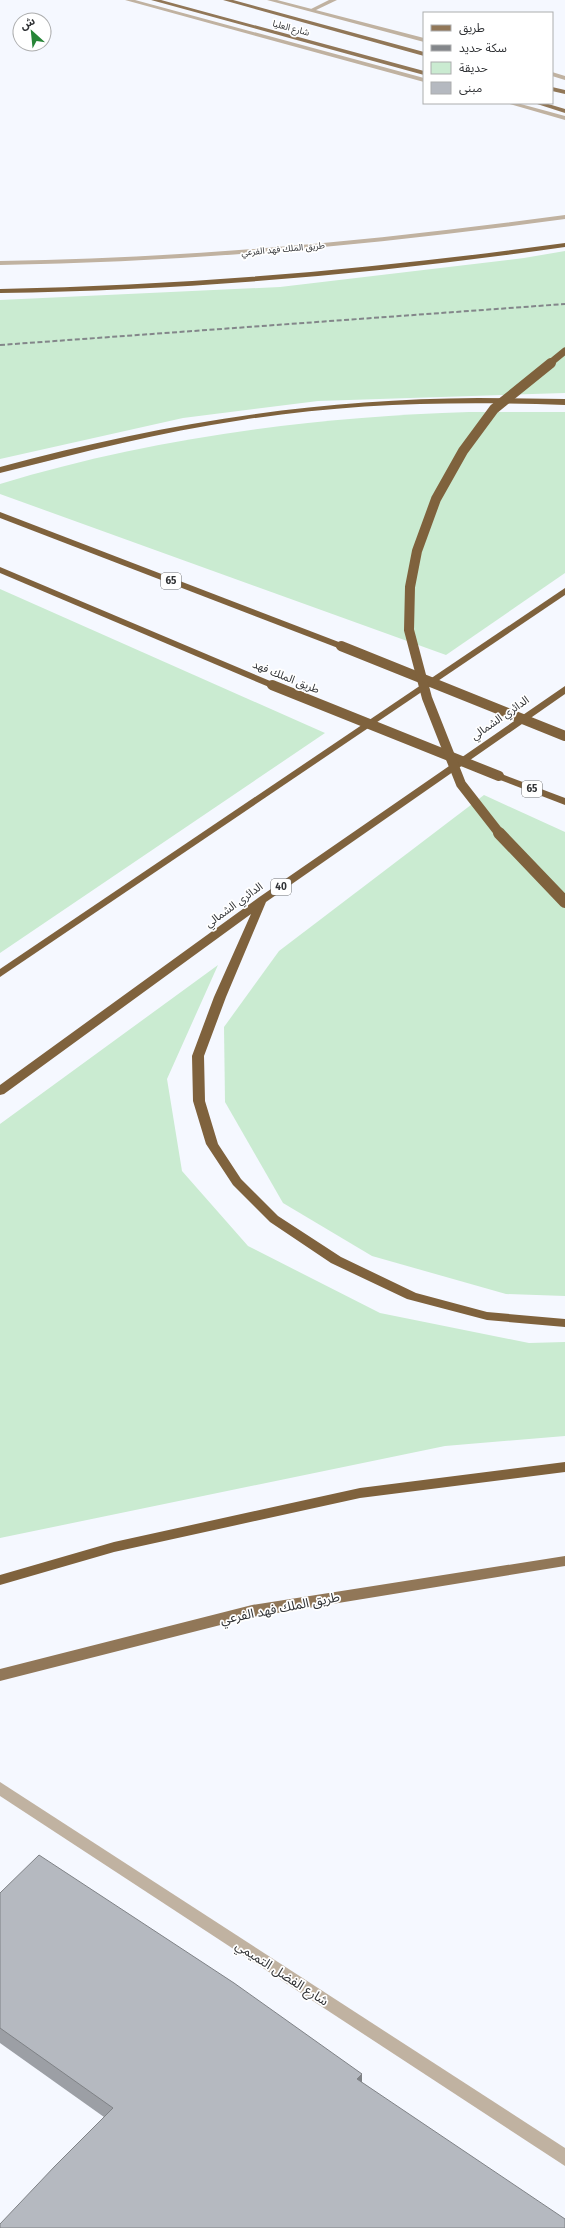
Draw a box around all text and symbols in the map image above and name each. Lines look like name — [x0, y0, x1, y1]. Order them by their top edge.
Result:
north arrow — [12, 12, 52, 52]
legend — [423, 12, 553, 104]
text: ش — [18, 14, 37, 33]
street label: شارع العليا — [271, 18, 311, 40]
text: طريق — [459, 21, 485, 36]
text: سكة حديد — [459, 41, 507, 55]
text: حديقة — [459, 61, 488, 75]
text: مبنى — [459, 81, 482, 95]
street label: طريق الملك فهد الفرعي — [241, 240, 325, 260]
road number: 65 — [161, 573, 181, 589]
street label: طريق الملك فهد — [251, 658, 321, 696]
street label: الدائري الشمالي — [468, 693, 533, 745]
road number: 65 — [522, 781, 542, 797]
road number: 40 — [271, 879, 291, 895]
street label: الدائري الشمالي — [203, 880, 267, 932]
street label: طريق الملك فهد الفرعي — [219, 1589, 342, 1630]
street label: شارع الفضل التميمي — [231, 1937, 331, 2011]

